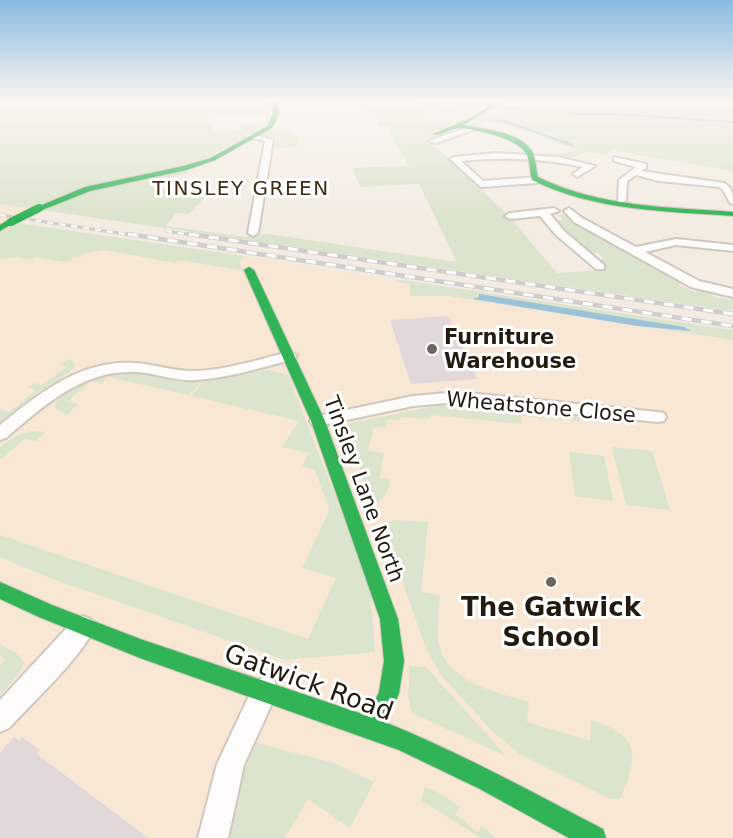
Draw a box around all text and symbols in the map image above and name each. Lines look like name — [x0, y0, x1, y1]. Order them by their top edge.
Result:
district label: TINSLEY GREEN — [151, 176, 330, 200]
place label: Furniture Warehouse — [444, 325, 576, 373]
marker: Furniture Warehouse — [425, 342, 439, 356]
street label: Wheatstone Close — [445, 387, 637, 427]
street label: Tinsley Lane North — [319, 392, 409, 585]
marker: The Gatwick School — [544, 575, 558, 589]
place label: The Gatwick School — [461, 592, 642, 652]
street label: Gatwick Road — [220, 638, 398, 726]

